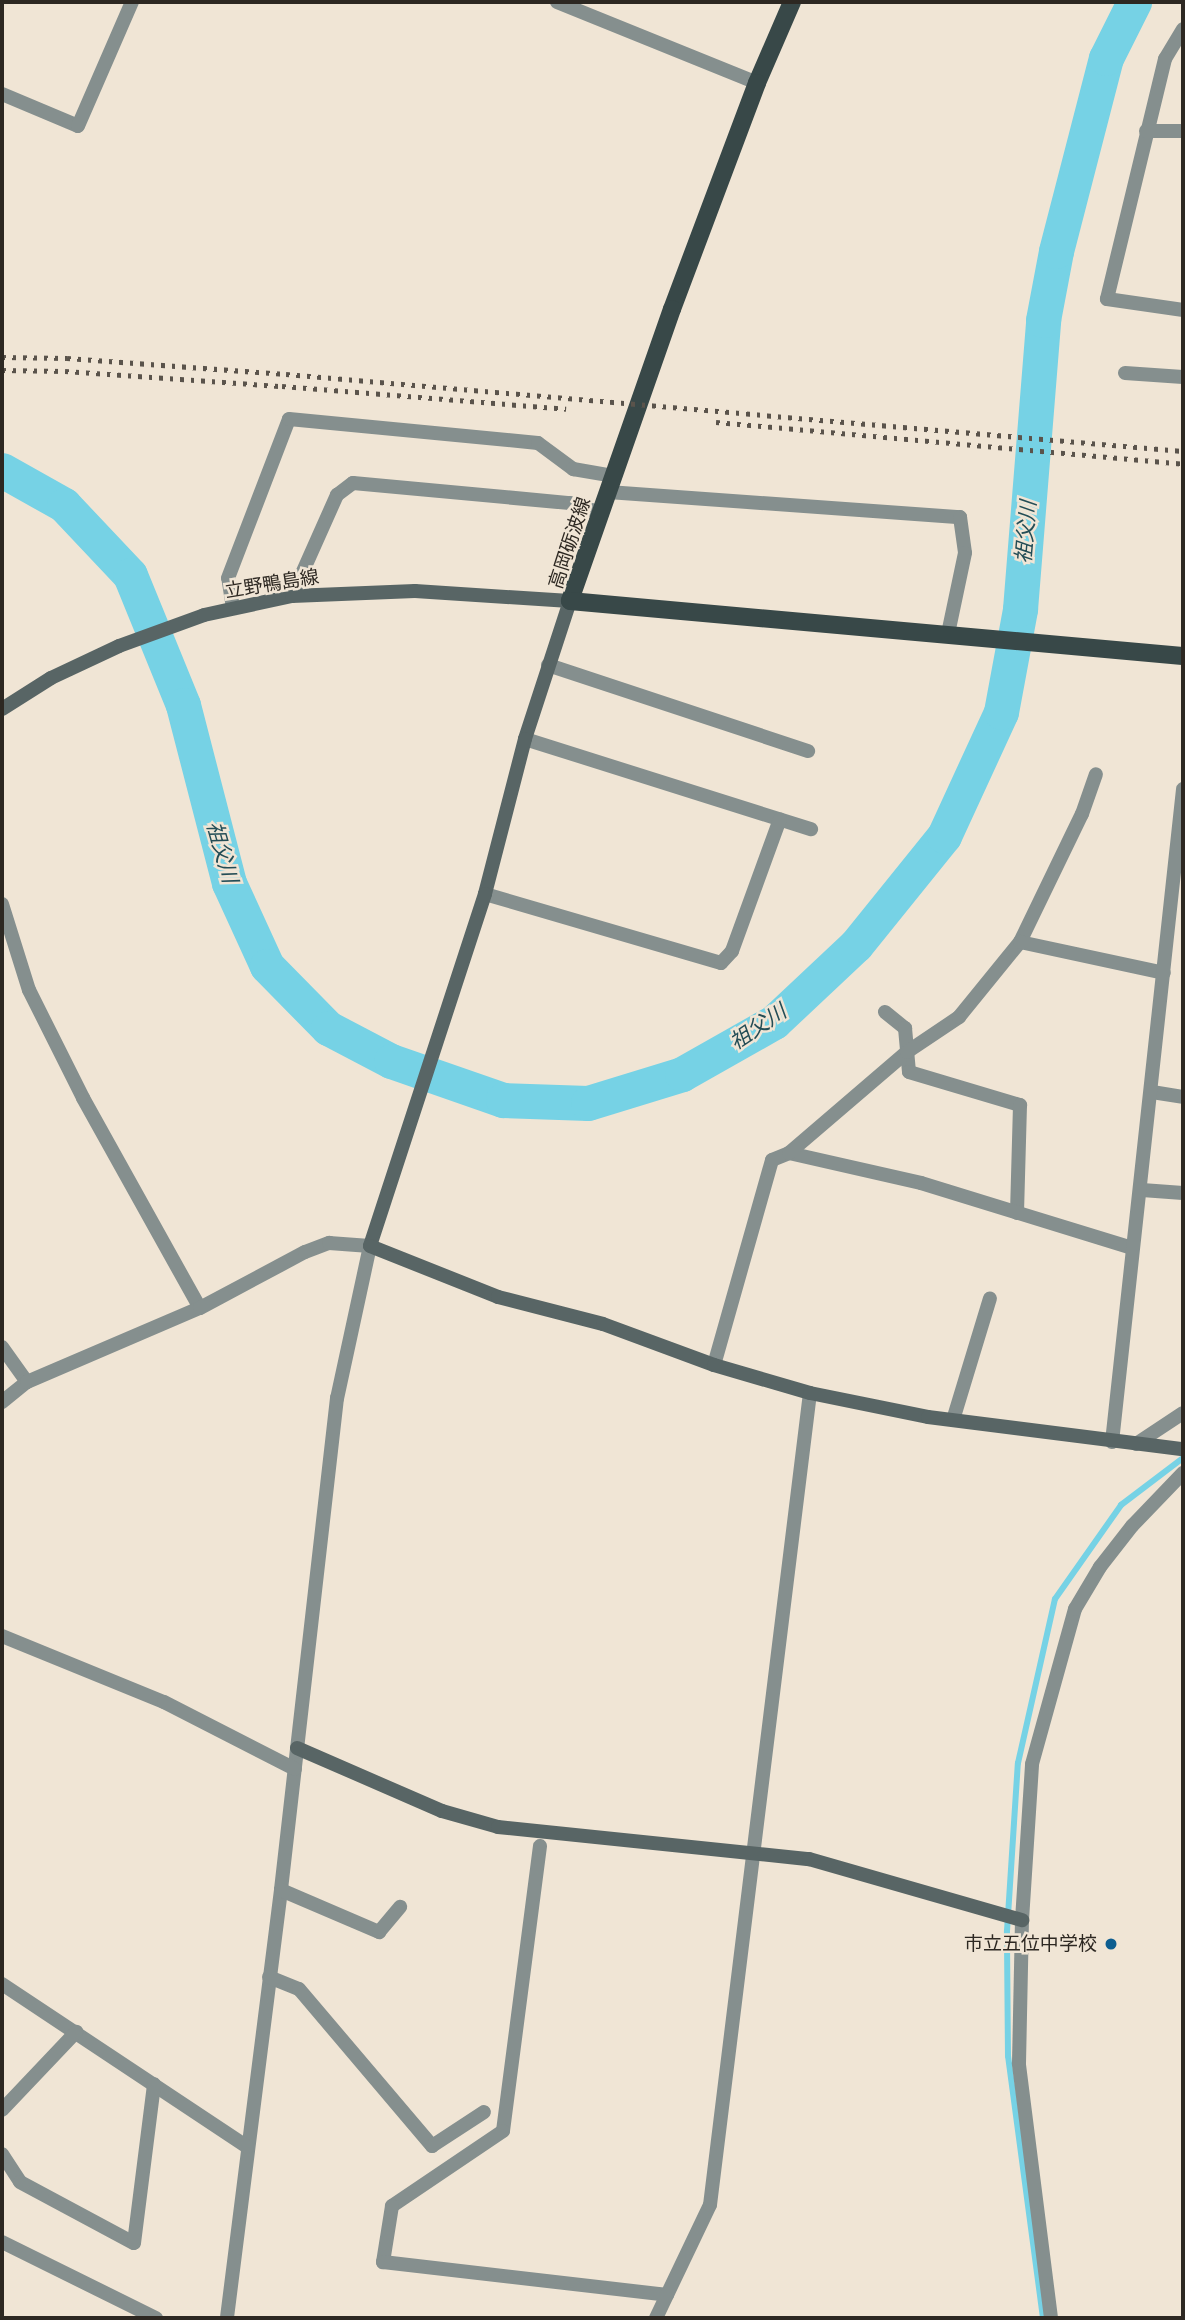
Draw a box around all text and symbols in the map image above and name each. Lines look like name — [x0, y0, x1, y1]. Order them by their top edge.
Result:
street label: 高岡砺波線 — [544, 494, 596, 592]
water label: 祖父川 — [1011, 500, 1041, 564]
street label: 立野鴨島線 — [223, 565, 321, 603]
water label: 祖父川 — [201, 818, 243, 886]
water label: 祖父川 — [725, 999, 791, 1055]
place label: 市立五位中学校 — [964, 1933, 1097, 1955]
marker: 市立五位中学校 — [1103, 1936, 1119, 1952]

